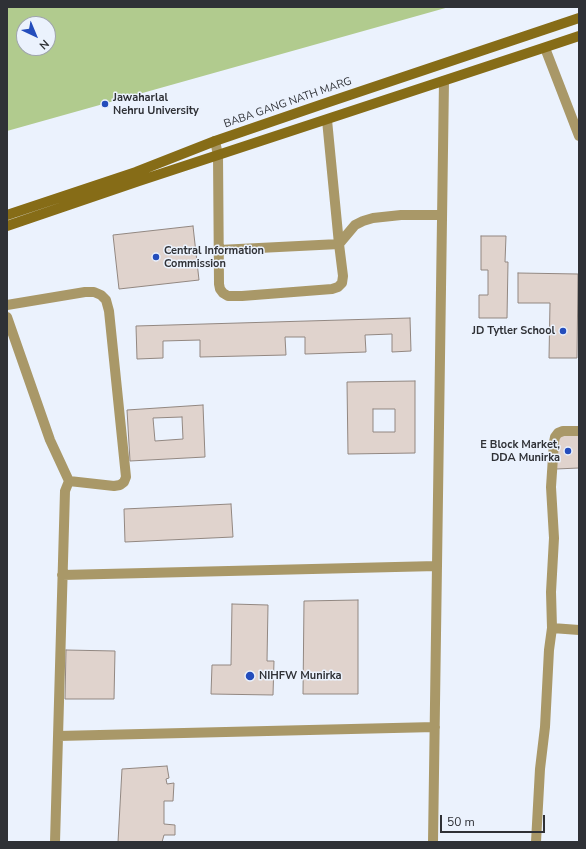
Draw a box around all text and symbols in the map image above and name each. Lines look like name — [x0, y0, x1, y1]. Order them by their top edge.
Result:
north arrow — [16, 16, 56, 56]
text: N — [36, 36, 52, 53]
street label: BABA GANG NATH MARG — [222, 75, 354, 131]
place label: Jawaharlal Nehru University — [113, 91, 199, 117]
marker: Jawaharlal Nehru University — [100, 99, 110, 109]
place label: Central Information Commission — [164, 244, 264, 270]
marker: Central Information Commission — [151, 252, 161, 262]
place label: JD Tytler School — [472, 324, 555, 338]
marker: JD Tytler School — [558, 326, 568, 336]
place label: E Block Market, DDA Munirka — [480, 438, 560, 464]
marker: E Block Market, DDA Munirka — [563, 446, 573, 456]
place label: NIHFW Munirka — [259, 669, 342, 683]
marker: NIHFW Munirka — [244, 670, 256, 682]
scale bar — [442, 807, 547, 833]
text: 50 m — [447, 814, 475, 830]

